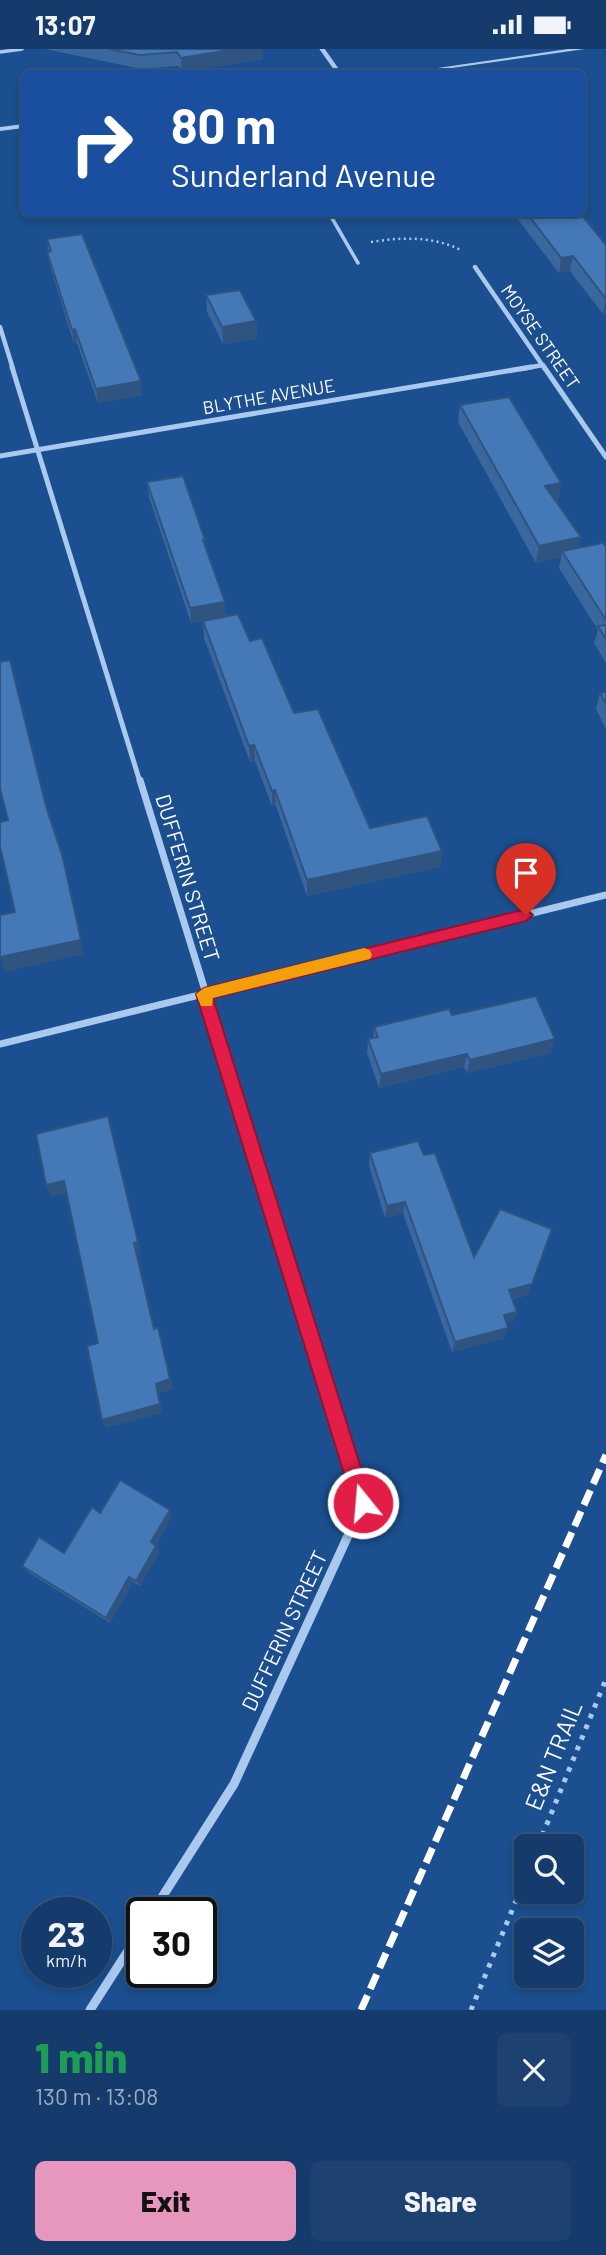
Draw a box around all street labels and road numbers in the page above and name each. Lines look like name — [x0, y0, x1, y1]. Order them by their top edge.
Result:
street label: MOYSE STREET — [497, 280, 585, 393]
street label: BLYTHE AVENUE — [201, 374, 337, 418]
street label: DUFFERIN STREET — [151, 791, 226, 964]
street label: DUFFERIN STREET — [236, 1546, 332, 1714]
street label: E&N TRAIL — [518, 1697, 588, 1814]

